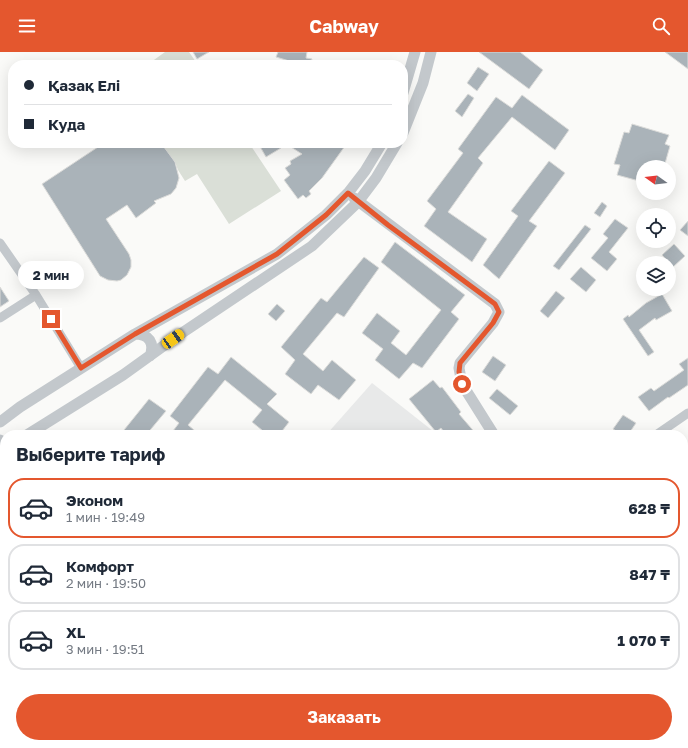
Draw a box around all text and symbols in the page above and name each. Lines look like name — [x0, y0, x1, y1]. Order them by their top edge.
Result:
icon: menu — [16, 15, 38, 37]
text: Cabway — [309, 15, 379, 37]
icon: search — [650, 15, 672, 37]
text: Қазақ Елі — [48, 76, 120, 94]
text: Куда — [48, 115, 85, 133]
north arrow — [636, 160, 676, 200]
map controls — [636, 160, 676, 296]
button: locate — [636, 208, 676, 248]
button: layers — [636, 256, 676, 296]
callout: 2 мин — [18, 261, 84, 289]
text: 2 мин — [33, 267, 69, 283]
route end — [42, 310, 60, 328]
car — [160, 327, 186, 351]
route start — [453, 375, 471, 393]
text: Выберите тариф — [16, 443, 165, 465]
icon: car — [18, 490, 54, 526]
text: Эконом — [66, 491, 123, 509]
text: 628 ₸ — [628, 499, 670, 517]
text: 1 мин · 19:49 — [66, 509, 145, 525]
icon: car — [18, 556, 54, 592]
text: Комфорт — [66, 557, 134, 575]
text: 847 ₸ — [629, 565, 670, 583]
text: 2 мин · 19:50 — [66, 575, 146, 591]
icon: car — [18, 622, 54, 658]
text: XL — [66, 623, 85, 641]
text: 1 070 ₸ — [617, 631, 670, 649]
text: 3 мин · 19:51 — [66, 641, 144, 657]
button: Заказать — [16, 694, 672, 740]

